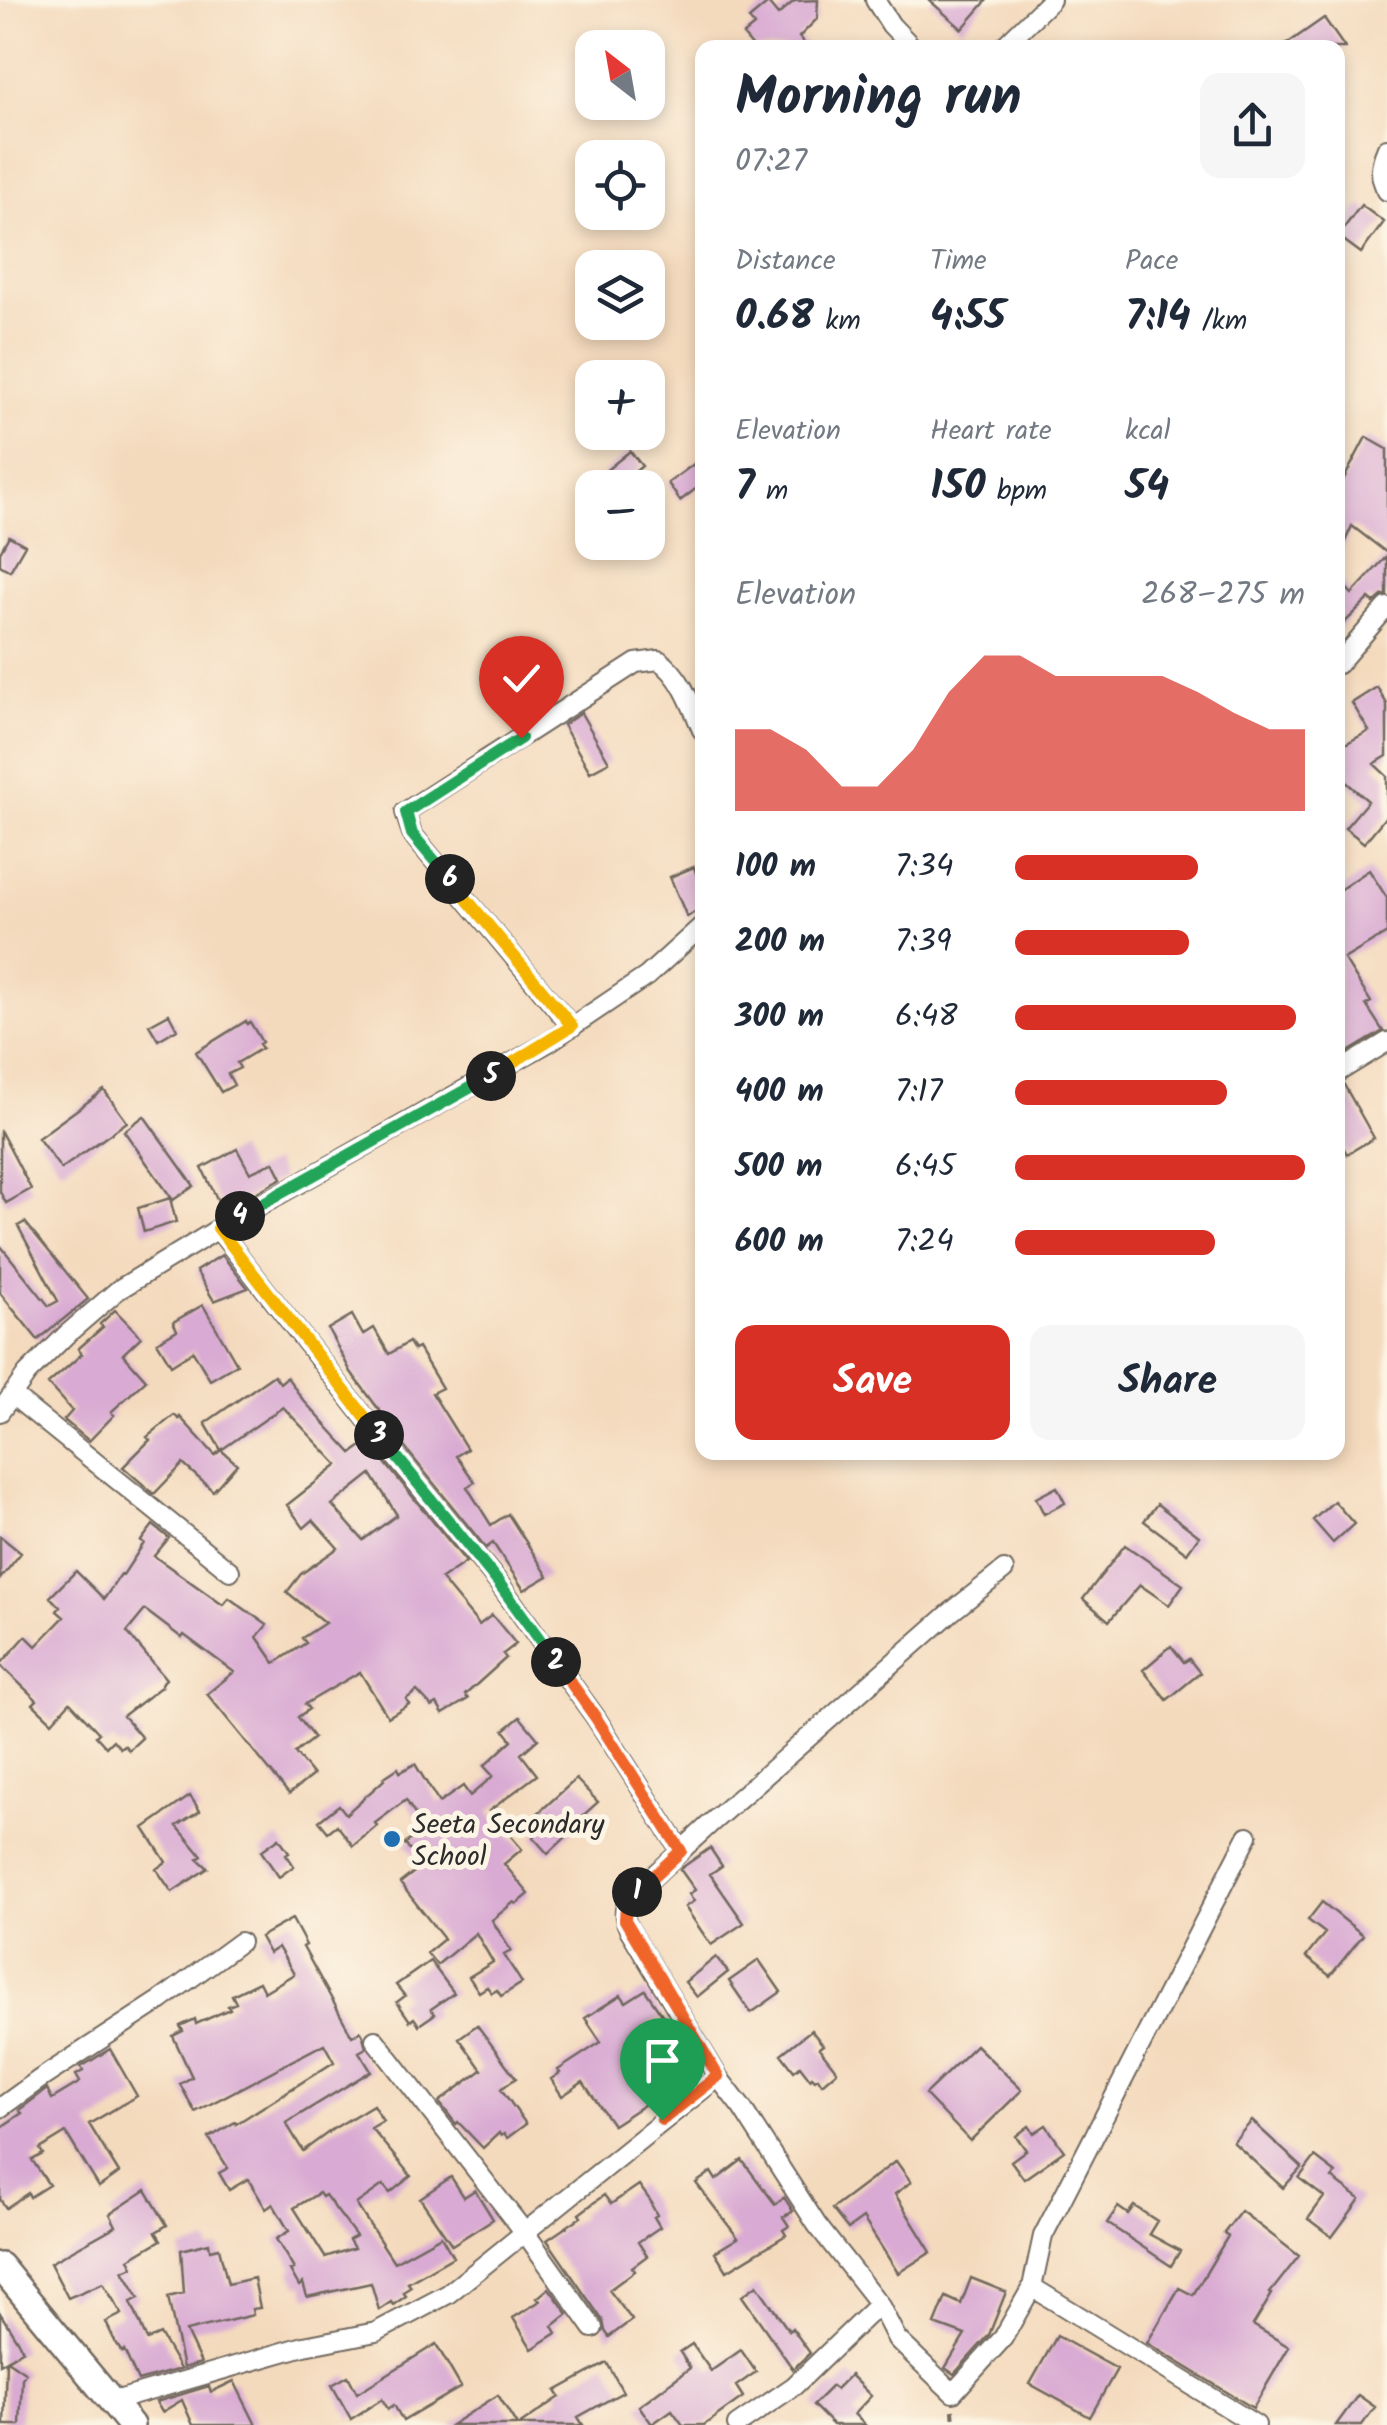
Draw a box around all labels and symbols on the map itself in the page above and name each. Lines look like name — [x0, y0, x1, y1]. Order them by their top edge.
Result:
north arrow — [575, 30, 665, 120]
pin — [479, 636, 564, 739]
pin: 6 — [425, 854, 475, 904]
pin: 5 — [466, 1051, 516, 1101]
pin: 4 — [215, 1191, 265, 1241]
pin: 3 — [354, 1410, 404, 1460]
pin: 2 — [531, 1637, 581, 1687]
place label: Seeta Secondary School — [412, 1803, 605, 1880]
marker: Seeta Secondary School — [381, 1828, 403, 1850]
pin: 1 — [612, 1867, 662, 1917]
pin — [620, 2018, 705, 2121]

